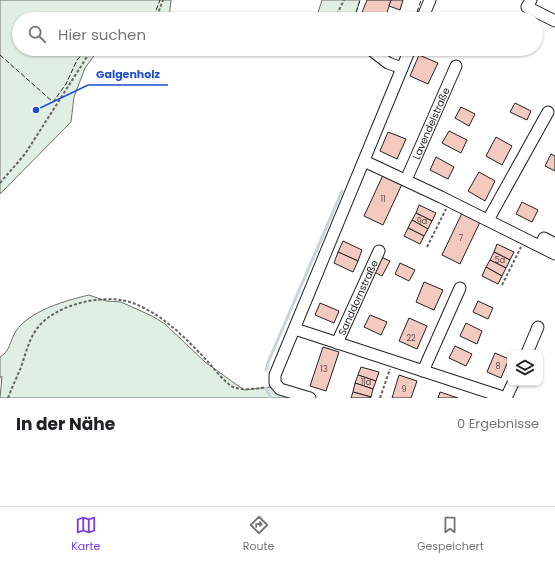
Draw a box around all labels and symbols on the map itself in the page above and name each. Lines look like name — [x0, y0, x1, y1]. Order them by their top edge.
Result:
callout: Galgenholz — [88, 62, 168, 85]
text: Galgenholz — [96, 66, 160, 82]
street label: Lavendelstraße — [409, 85, 453, 162]
house number: 11 — [380, 194, 386, 205]
house number: 9a — [417, 216, 427, 227]
house number: 7 — [459, 233, 464, 244]
house number: 5a — [495, 255, 505, 266]
street label: Sanddornstraße — [334, 257, 382, 338]
house number: 22 — [406, 333, 416, 344]
house number: 8 — [495, 361, 501, 372]
house number: 13 — [320, 364, 328, 375]
house number: 11a — [361, 377, 371, 388]
house number: 9 — [401, 384, 407, 395]

